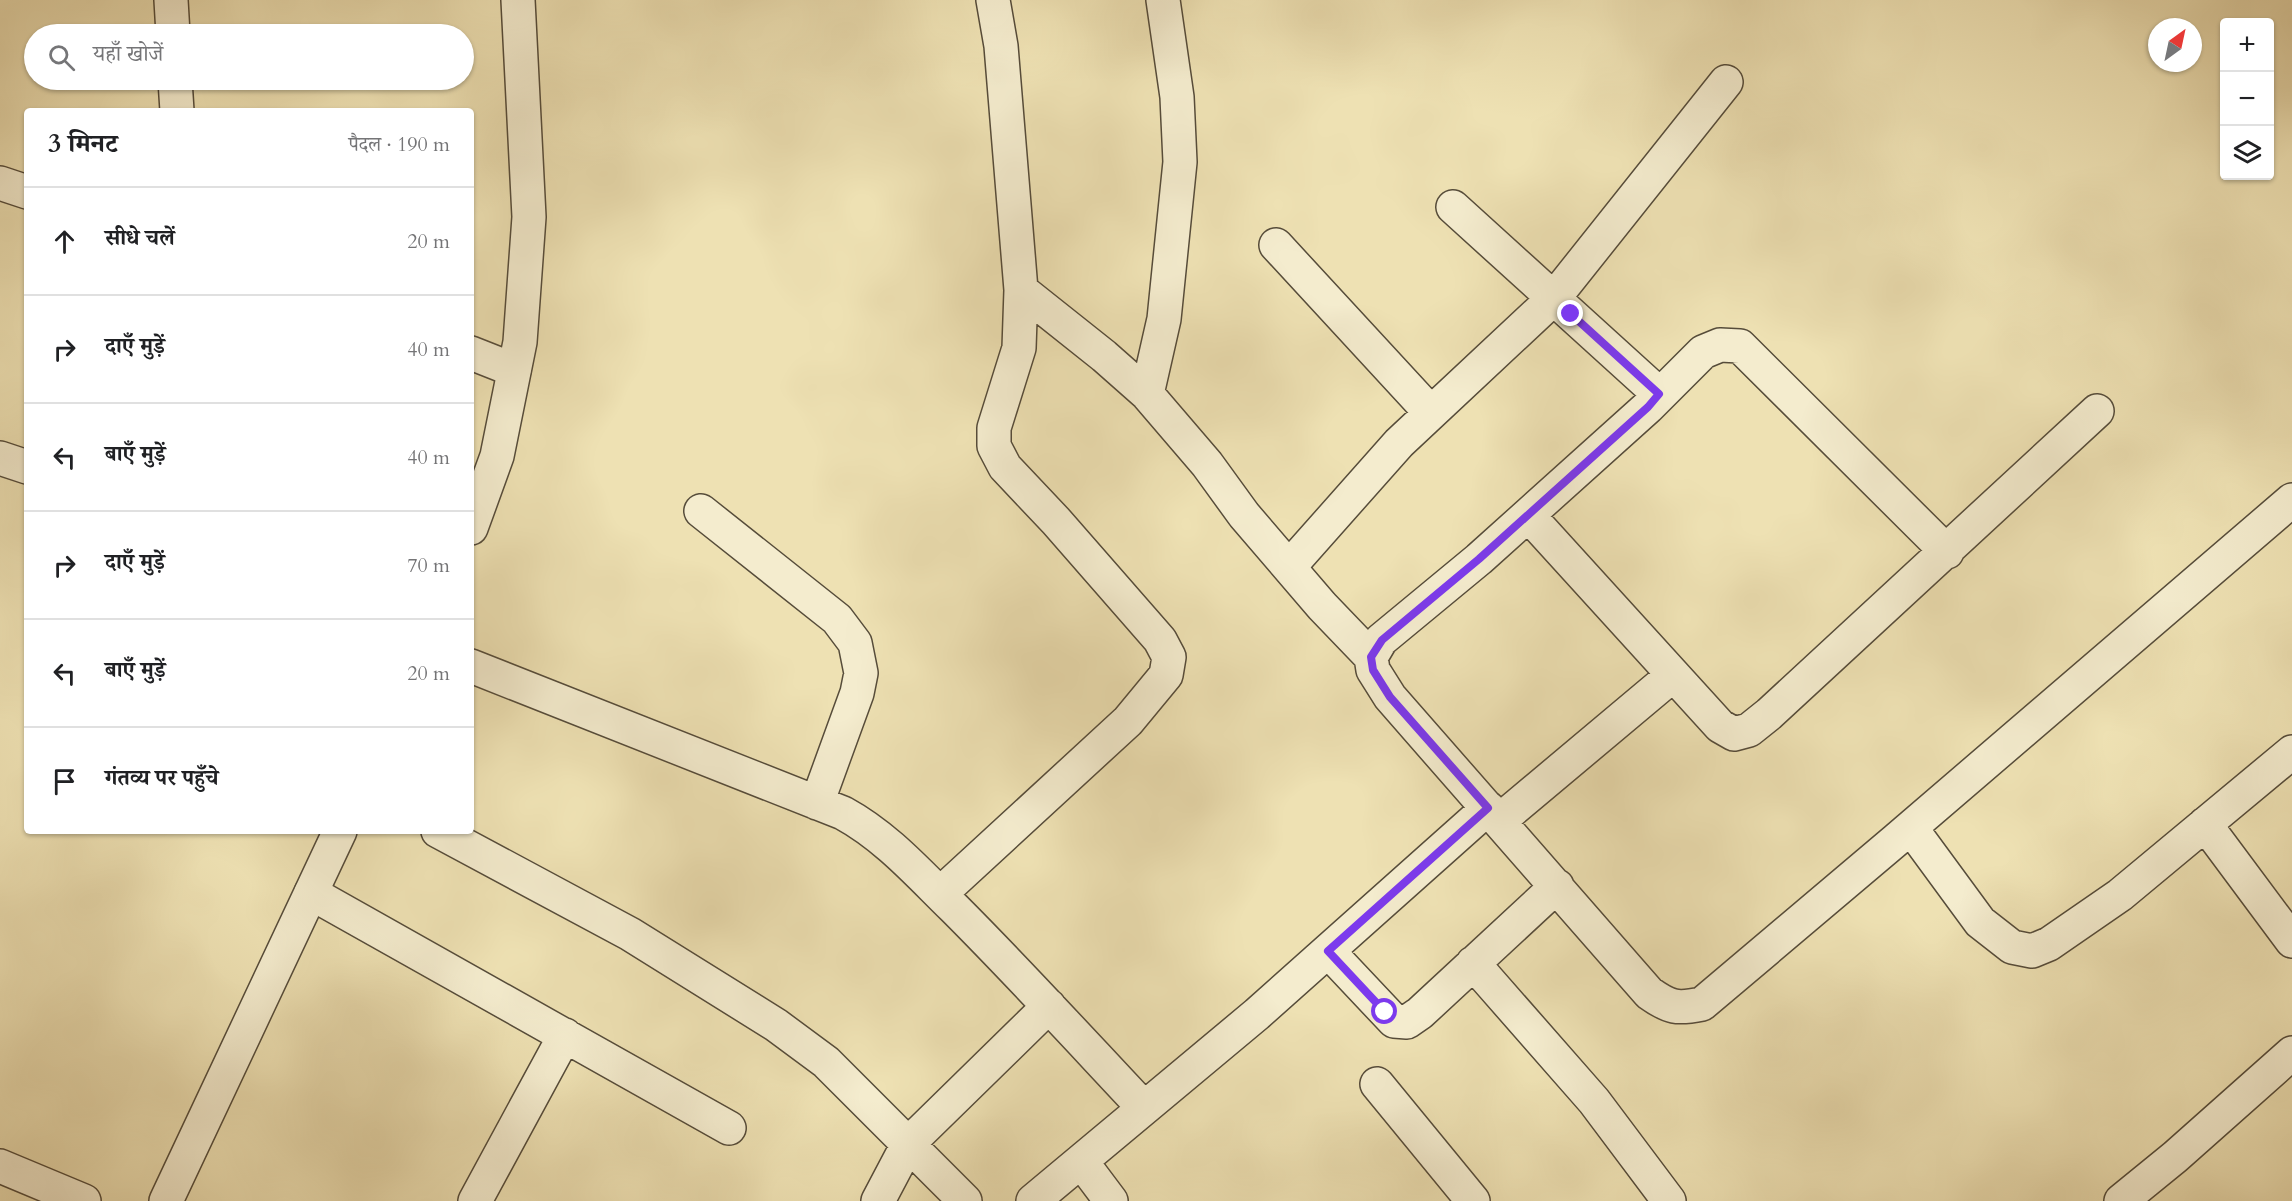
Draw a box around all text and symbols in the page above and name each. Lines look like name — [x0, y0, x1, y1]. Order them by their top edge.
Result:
north arrow — [2148, 18, 2202, 72]
map controls — [2220, 18, 2274, 180]
button: + — [2220, 18, 2274, 72]
search box — [24, 24, 474, 90]
text: यहाँ खोजें — [93, 39, 163, 69]
icon: search — [45, 41, 78, 74]
button: − — [2220, 72, 2274, 126]
text: 3 मिनट — [48, 126, 118, 161]
button: layers — [2220, 126, 2274, 180]
text: पैदल · 190 m — [348, 131, 450, 158]
text: सीधे चलें — [105, 223, 175, 253]
icon: ahead — [48, 225, 81, 258]
text: 20 m — [407, 228, 450, 255]
route end — [1557, 300, 1583, 326]
text: दाएँ मुड़ें — [105, 331, 165, 361]
icon: right — [48, 333, 81, 366]
text: 40 m — [407, 336, 450, 363]
text: बाएँ मुड़ें — [105, 439, 165, 469]
icon: left — [48, 441, 81, 474]
text: 40 m — [407, 444, 450, 471]
text: दाएँ मुड़ें — [105, 547, 165, 577]
icon: right — [48, 549, 81, 582]
text: 70 m — [407, 552, 450, 579]
text: बाएँ मुड़ें — [105, 655, 165, 685]
icon: left — [48, 657, 81, 690]
text: 20 m — [407, 660, 450, 687]
text: गंतव्य पर पहुँचे — [105, 763, 219, 793]
icon: arrive — [48, 765, 81, 798]
route start — [1371, 998, 1397, 1024]

